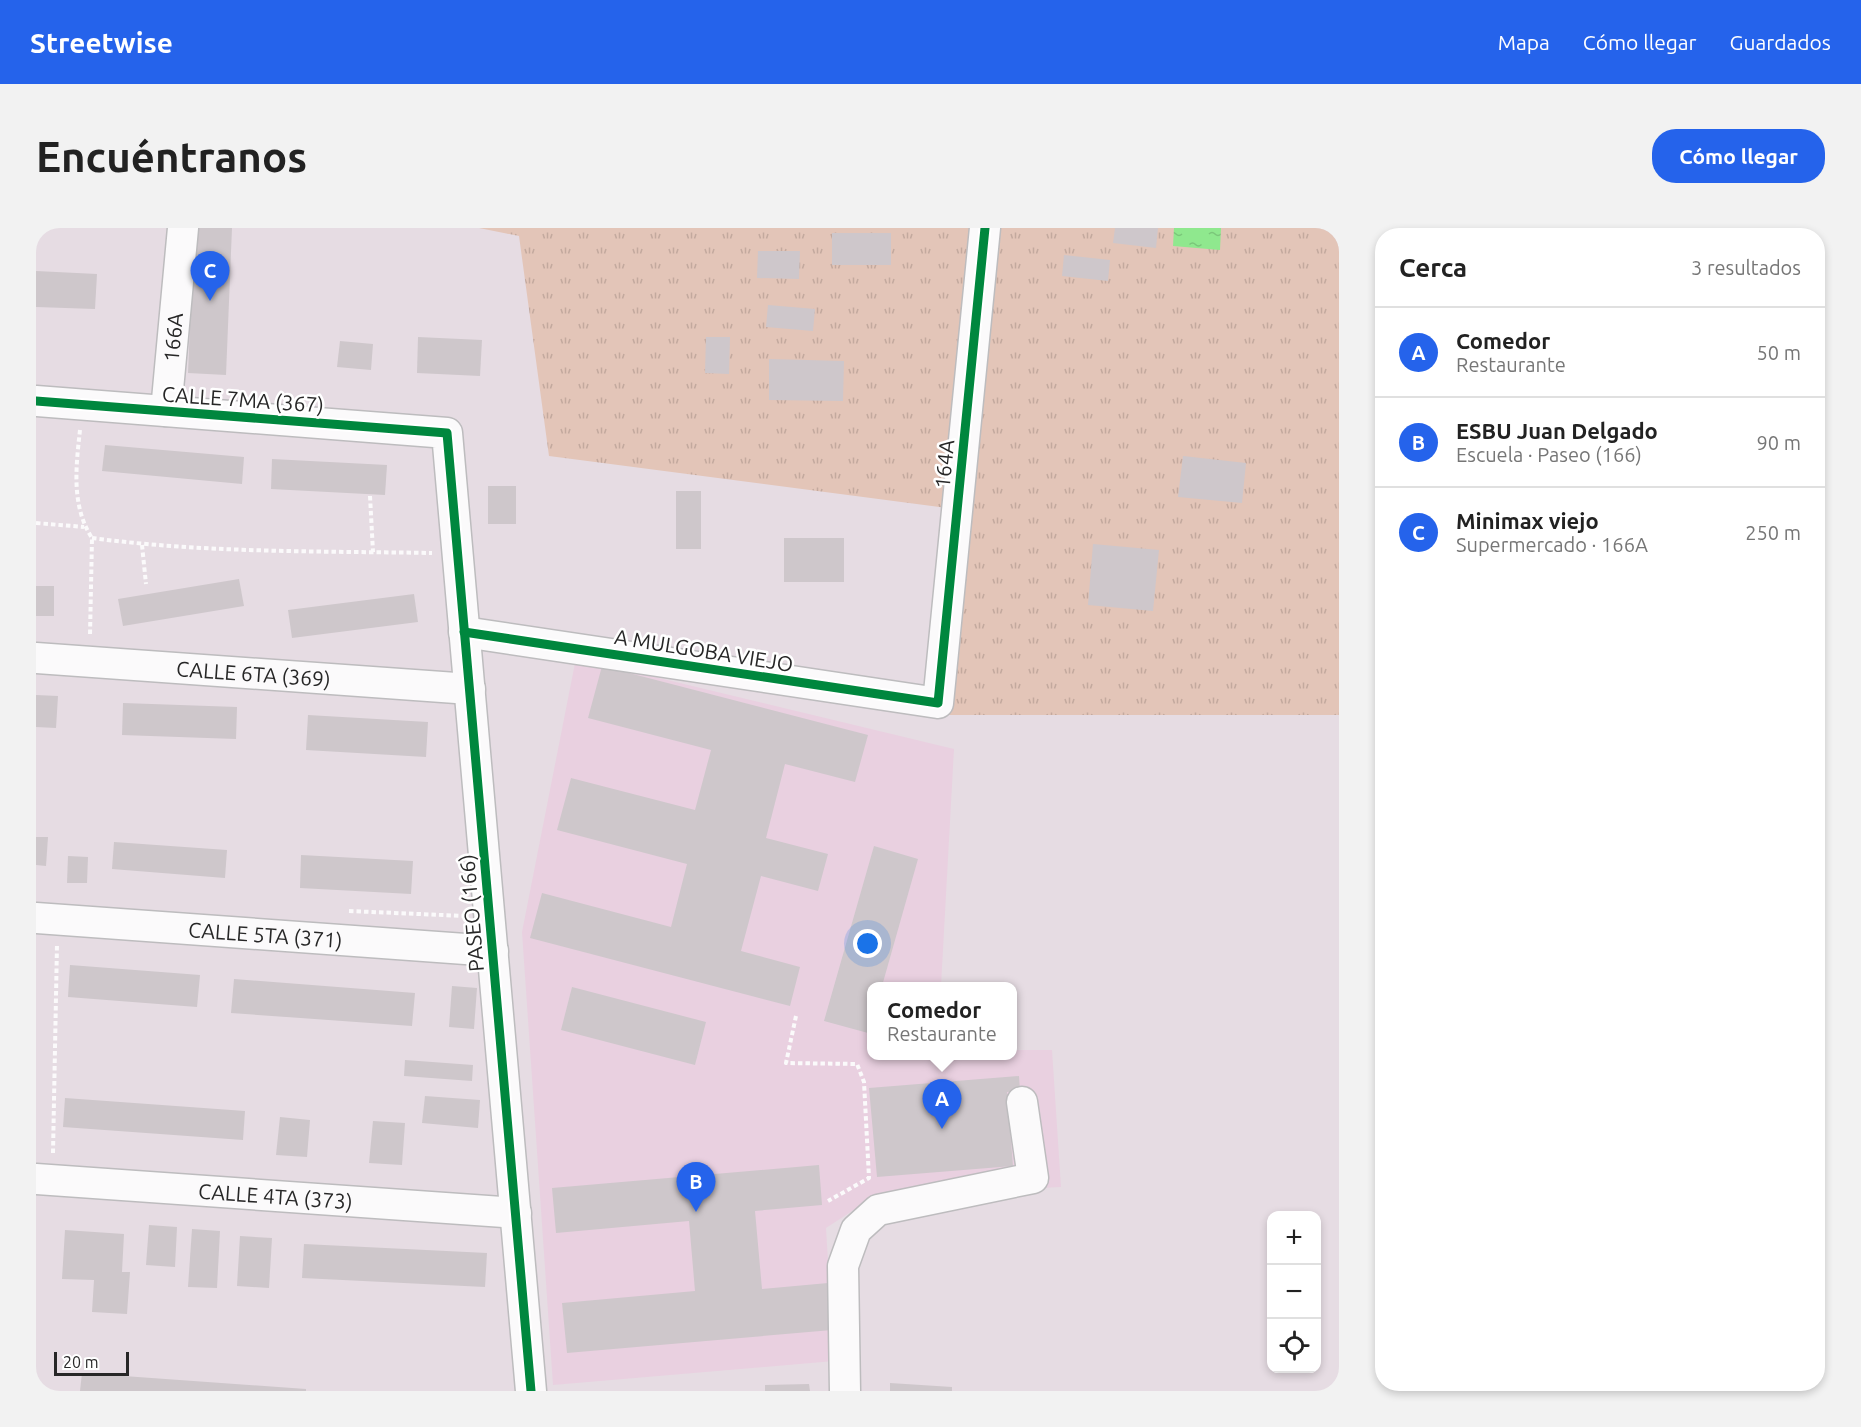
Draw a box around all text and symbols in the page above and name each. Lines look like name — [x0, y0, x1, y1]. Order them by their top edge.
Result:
text: Streetwise — [30, 27, 173, 58]
text: Mapa — [1498, 30, 1550, 54]
text: Cómo llegar — [1583, 30, 1697, 54]
text: Guardados — [1730, 30, 1831, 54]
button: Cómo llegar — [1652, 129, 1825, 183]
text: Encuéntranos — [36, 133, 307, 180]
pin: C — [190, 251, 230, 301]
text: Cerca — [1399, 253, 1467, 282]
text: 3 resultados — [1691, 256, 1801, 279]
street label: 166A — [159, 311, 187, 363]
text: Comedor — [1456, 328, 1550, 353]
text: A — [1411, 341, 1426, 364]
text: 50 m — [1757, 341, 1801, 364]
text: Restaurante — [1456, 353, 1566, 376]
street label: CALLE 7MA (367) — [161, 381, 325, 417]
text: ESBU Juan Delgado — [1456, 418, 1658, 443]
text: B — [1412, 431, 1425, 454]
text: 90 m — [1757, 431, 1801, 454]
street label: 164A — [929, 438, 959, 490]
text: Escuela · Paseo (166) — [1456, 443, 1642, 466]
text: Minimax viejo — [1456, 508, 1599, 533]
text: C — [1412, 521, 1425, 544]
text: 250 m — [1745, 521, 1801, 544]
text: Supermercado · 166A — [1456, 533, 1648, 556]
street label: A MULGOBA VIEJO — [613, 624, 795, 676]
street label: CALLE 6TA (369) — [175, 656, 331, 691]
street label: PASEO (166) — [454, 853, 488, 973]
street label: CALLE 5TA (371) — [187, 917, 343, 952]
your location — [853, 929, 882, 958]
popup — [867, 982, 1017, 1060]
text: Comedor — [887, 997, 981, 1022]
text: Restaurante — [887, 1022, 997, 1045]
pin: A — [922, 1080, 962, 1129]
pin: B — [676, 1162, 716, 1212]
street label: CALLE 4TA (373) — [197, 1179, 353, 1213]
map controls — [1267, 1211, 1321, 1373]
button: + — [1267, 1211, 1321, 1265]
button: − — [1267, 1265, 1321, 1319]
button: locate — [1267, 1319, 1321, 1373]
scale bar — [54, 1349, 129, 1376]
text: 20 m — [63, 1353, 99, 1371]

